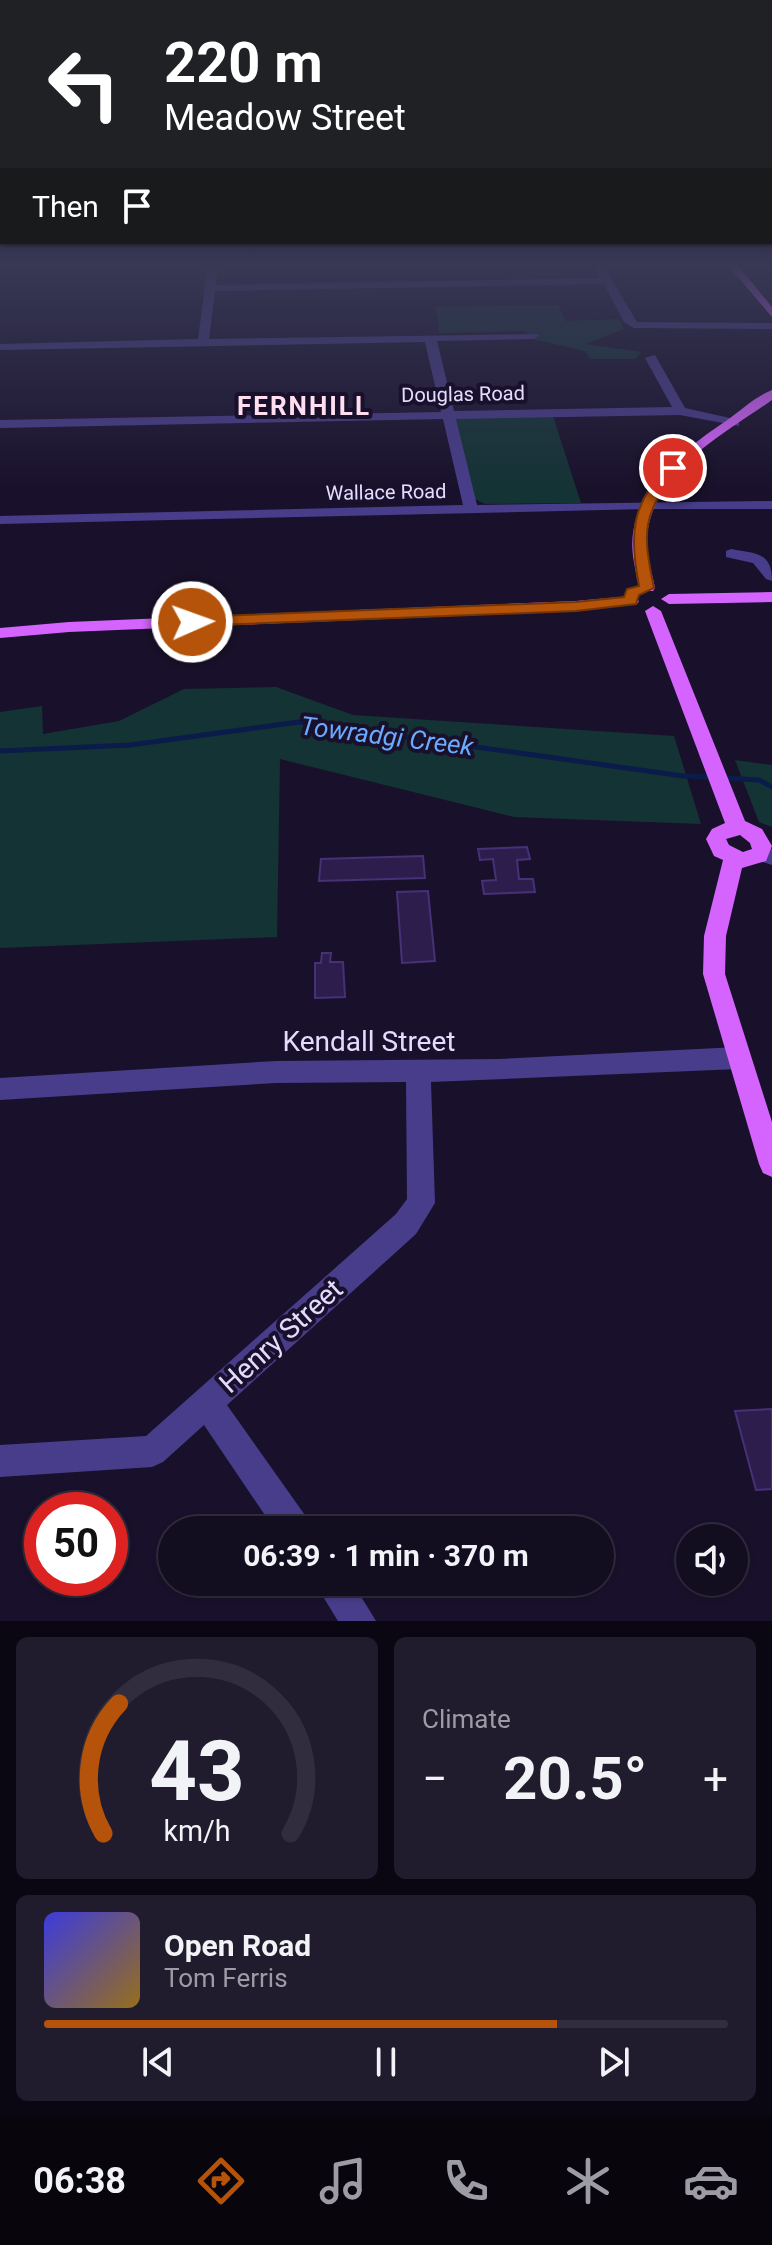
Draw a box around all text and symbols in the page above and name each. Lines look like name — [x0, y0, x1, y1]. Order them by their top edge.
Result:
text: 220 m — [164, 30, 323, 96]
icon: left — [32, 32, 136, 136]
text: Meadow Street — [164, 97, 406, 139]
icon: arrive — [115, 184, 159, 228]
text: Then — [32, 189, 99, 224]
street label: Douglas Road — [401, 381, 525, 407]
district label: FERNHILL — [237, 391, 371, 421]
pin — [639, 434, 707, 502]
icon: arrive — [651, 446, 695, 490]
street label: Wallace Road — [325, 479, 447, 505]
position arrow — [150, 580, 234, 664]
water label: Towradgi Creek — [299, 711, 476, 762]
street label: Kendall Street — [283, 1025, 455, 1058]
street label: Henry Street — [213, 1272, 349, 1400]
speed limit sign: 50 — [24, 1492, 128, 1596]
map controls — [676, 1524, 748, 1596]
button: sound — [676, 1524, 748, 1596]
text: 06:39 · 1 min · 370 m — [243, 1538, 529, 1573]
text: Climate — [422, 1704, 511, 1734]
text: 43 — [149, 1723, 245, 1820]
text: 20.5° — [503, 1743, 647, 1814]
text: − — [422, 1753, 447, 1805]
text: + — [703, 1753, 728, 1805]
text: km/h — [163, 1814, 231, 1848]
text: Open Road — [164, 1928, 311, 1963]
text: Tom Ferris — [164, 1963, 288, 1993]
icon: previous — [136, 2040, 180, 2084]
icon: pause — [364, 2040, 408, 2084]
icon: next — [592, 2040, 636, 2084]
icon: directions — [193, 2153, 249, 2209]
icon: music — [315, 2153, 371, 2209]
icon: phone — [438, 2153, 494, 2209]
icon: climate — [560, 2153, 616, 2209]
icon: car — [683, 2153, 739, 2209]
text: 06:38 — [33, 2160, 126, 2202]

